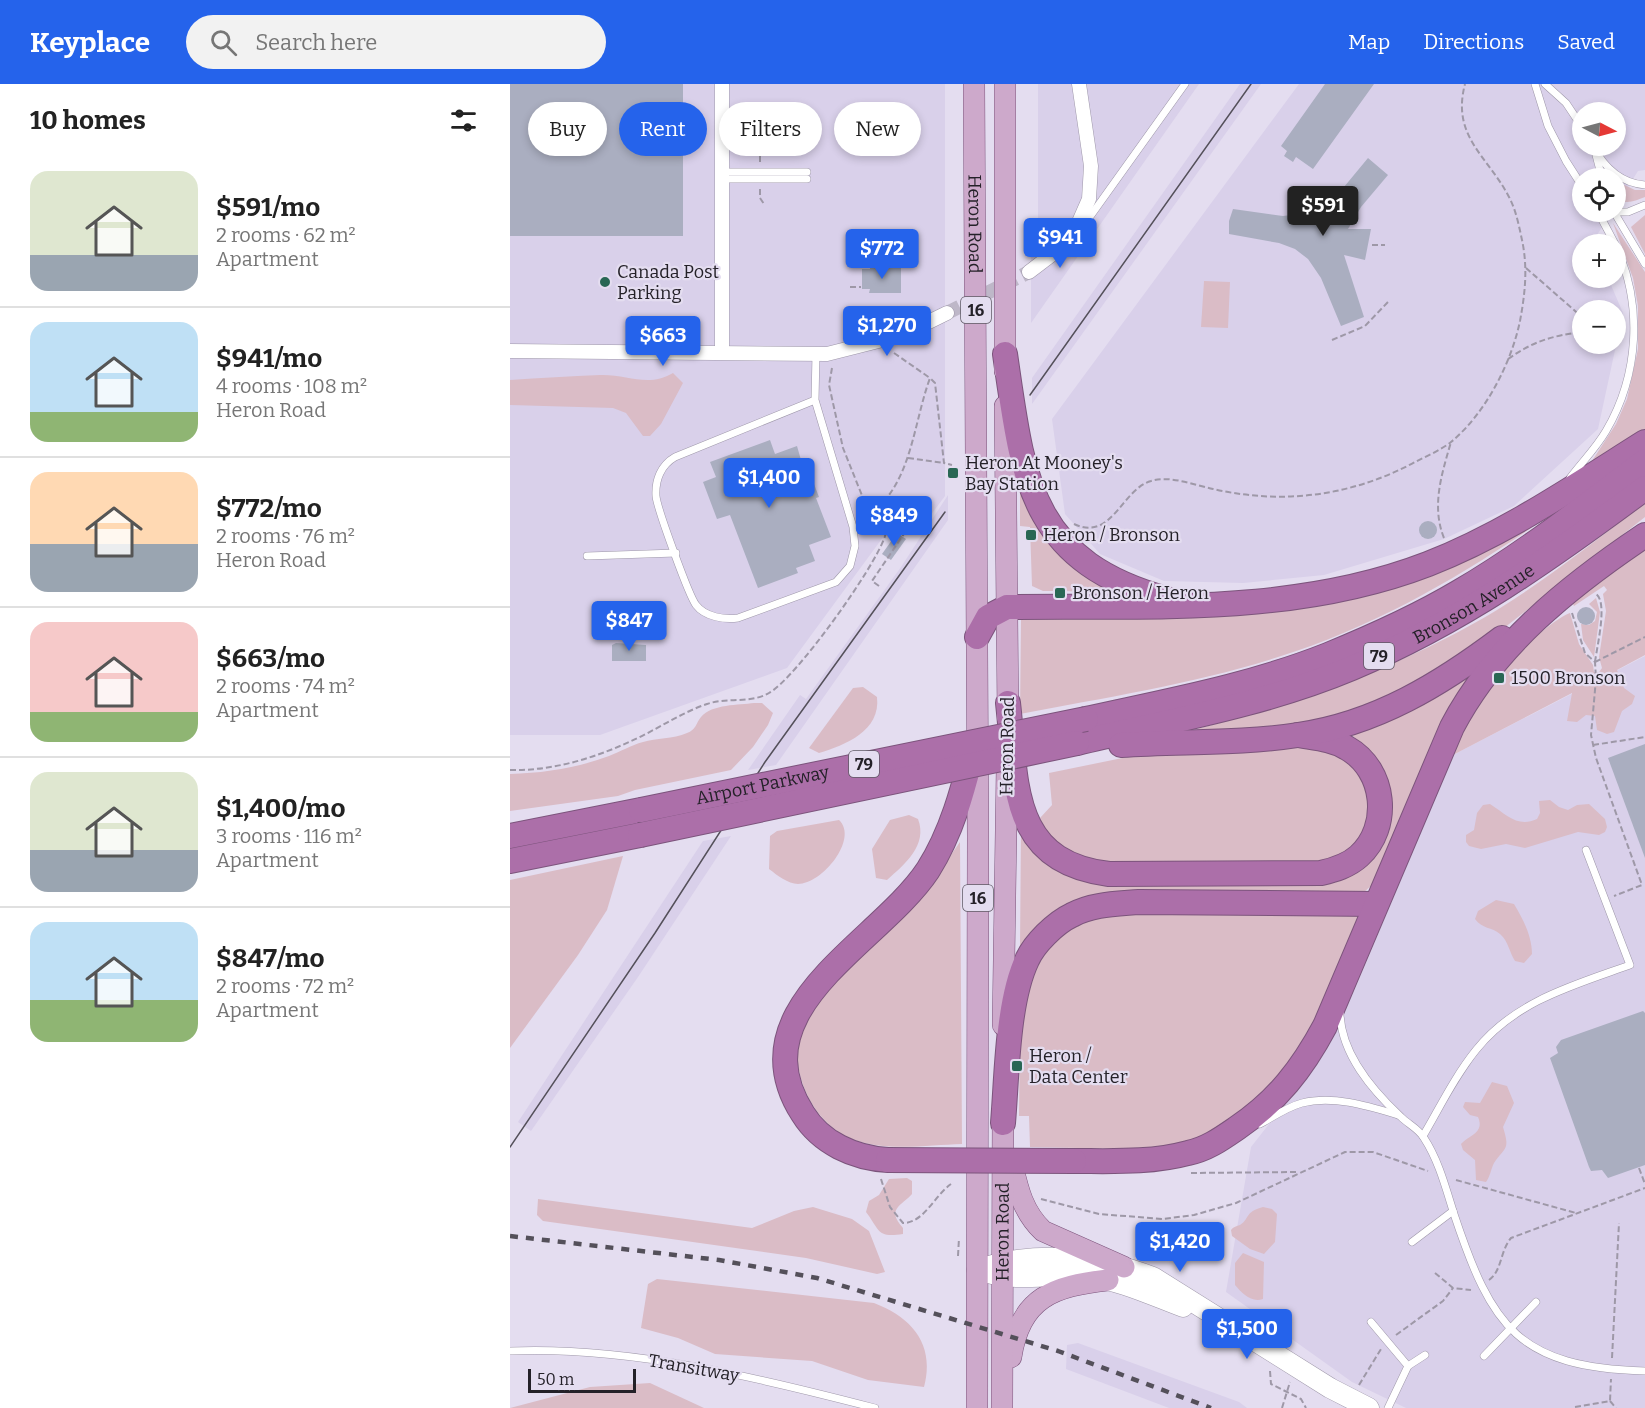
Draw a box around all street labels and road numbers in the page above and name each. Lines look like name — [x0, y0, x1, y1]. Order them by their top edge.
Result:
street label: Heron Road — [963, 174, 986, 274]
road number: 16 — [961, 297, 991, 323]
street label: Bronson Avenue — [1409, 559, 1539, 649]
road number: 79 — [1364, 643, 1394, 669]
street label: Heron Road — [995, 696, 1019, 796]
road number: 79 — [849, 751, 879, 777]
street label: Airport Parkway — [694, 761, 831, 809]
road number: 16 — [963, 885, 993, 911]
street label: Heron Road — [991, 1182, 1014, 1282]
street label: Transitway — [647, 1349, 742, 1387]

